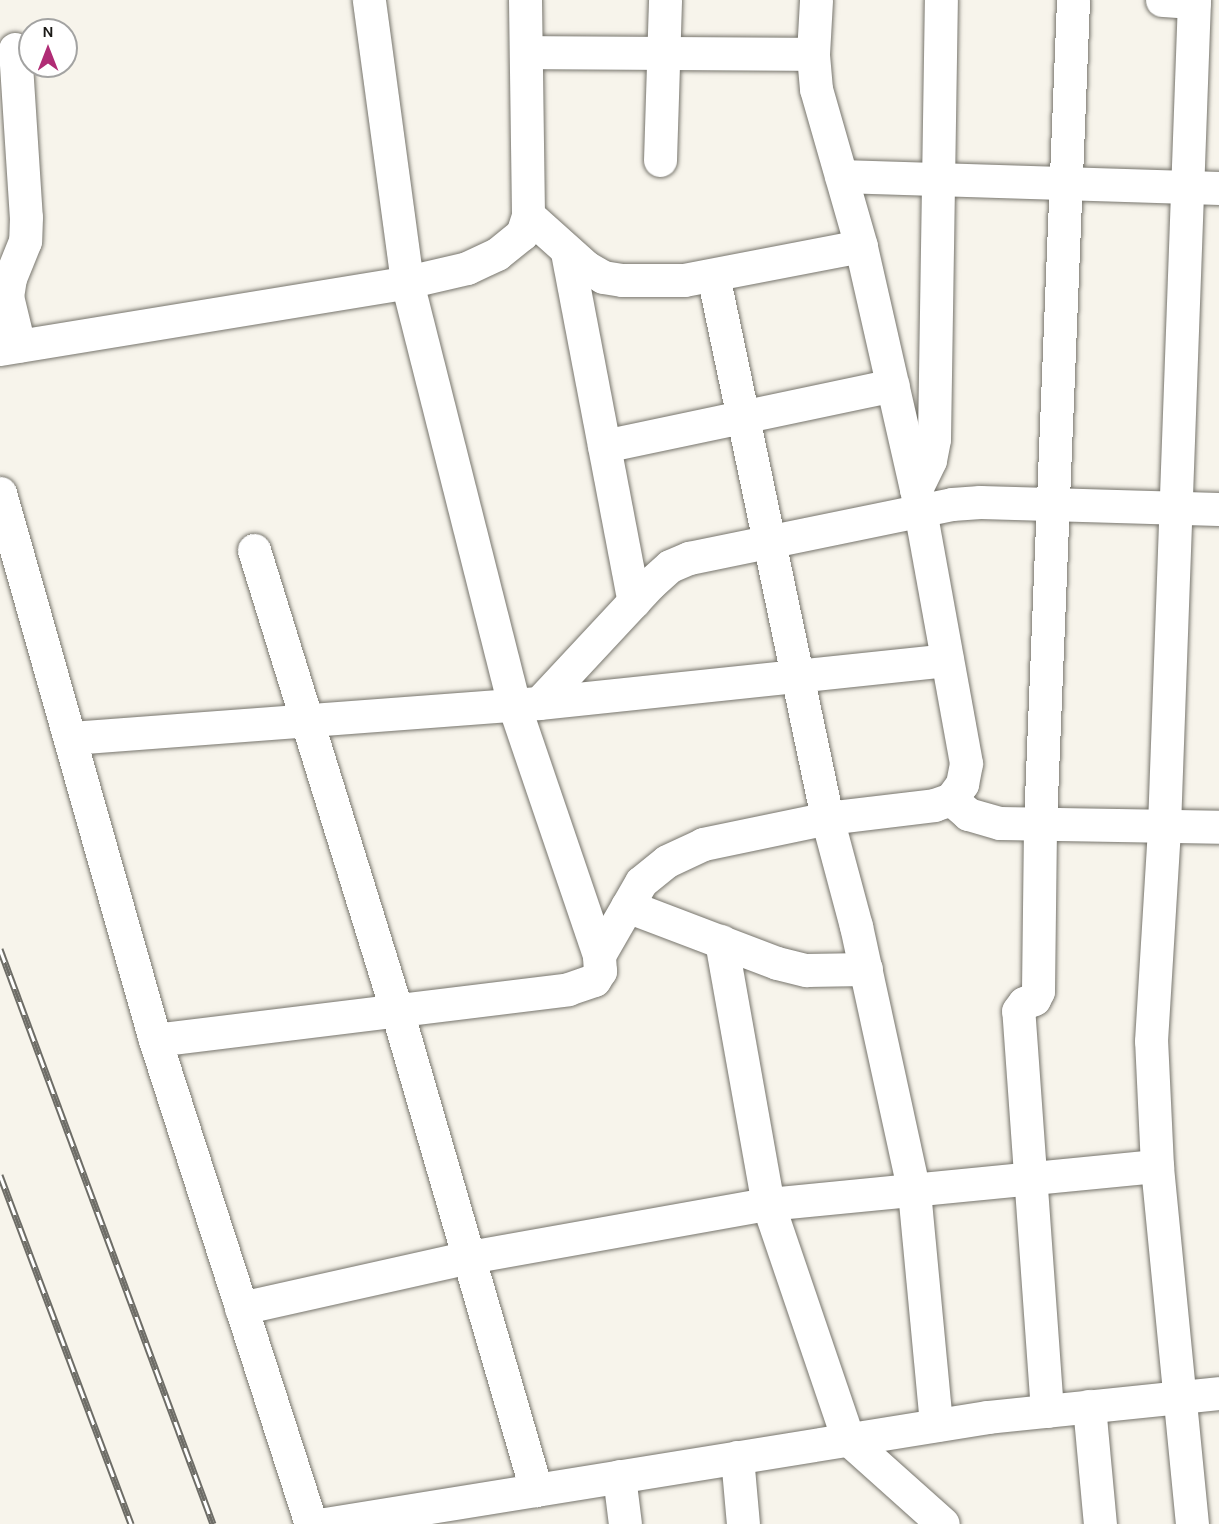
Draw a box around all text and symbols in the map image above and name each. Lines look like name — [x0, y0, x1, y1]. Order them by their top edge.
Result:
north arrow — [18, 18, 78, 78]
text: N — [42, 22, 54, 41]

